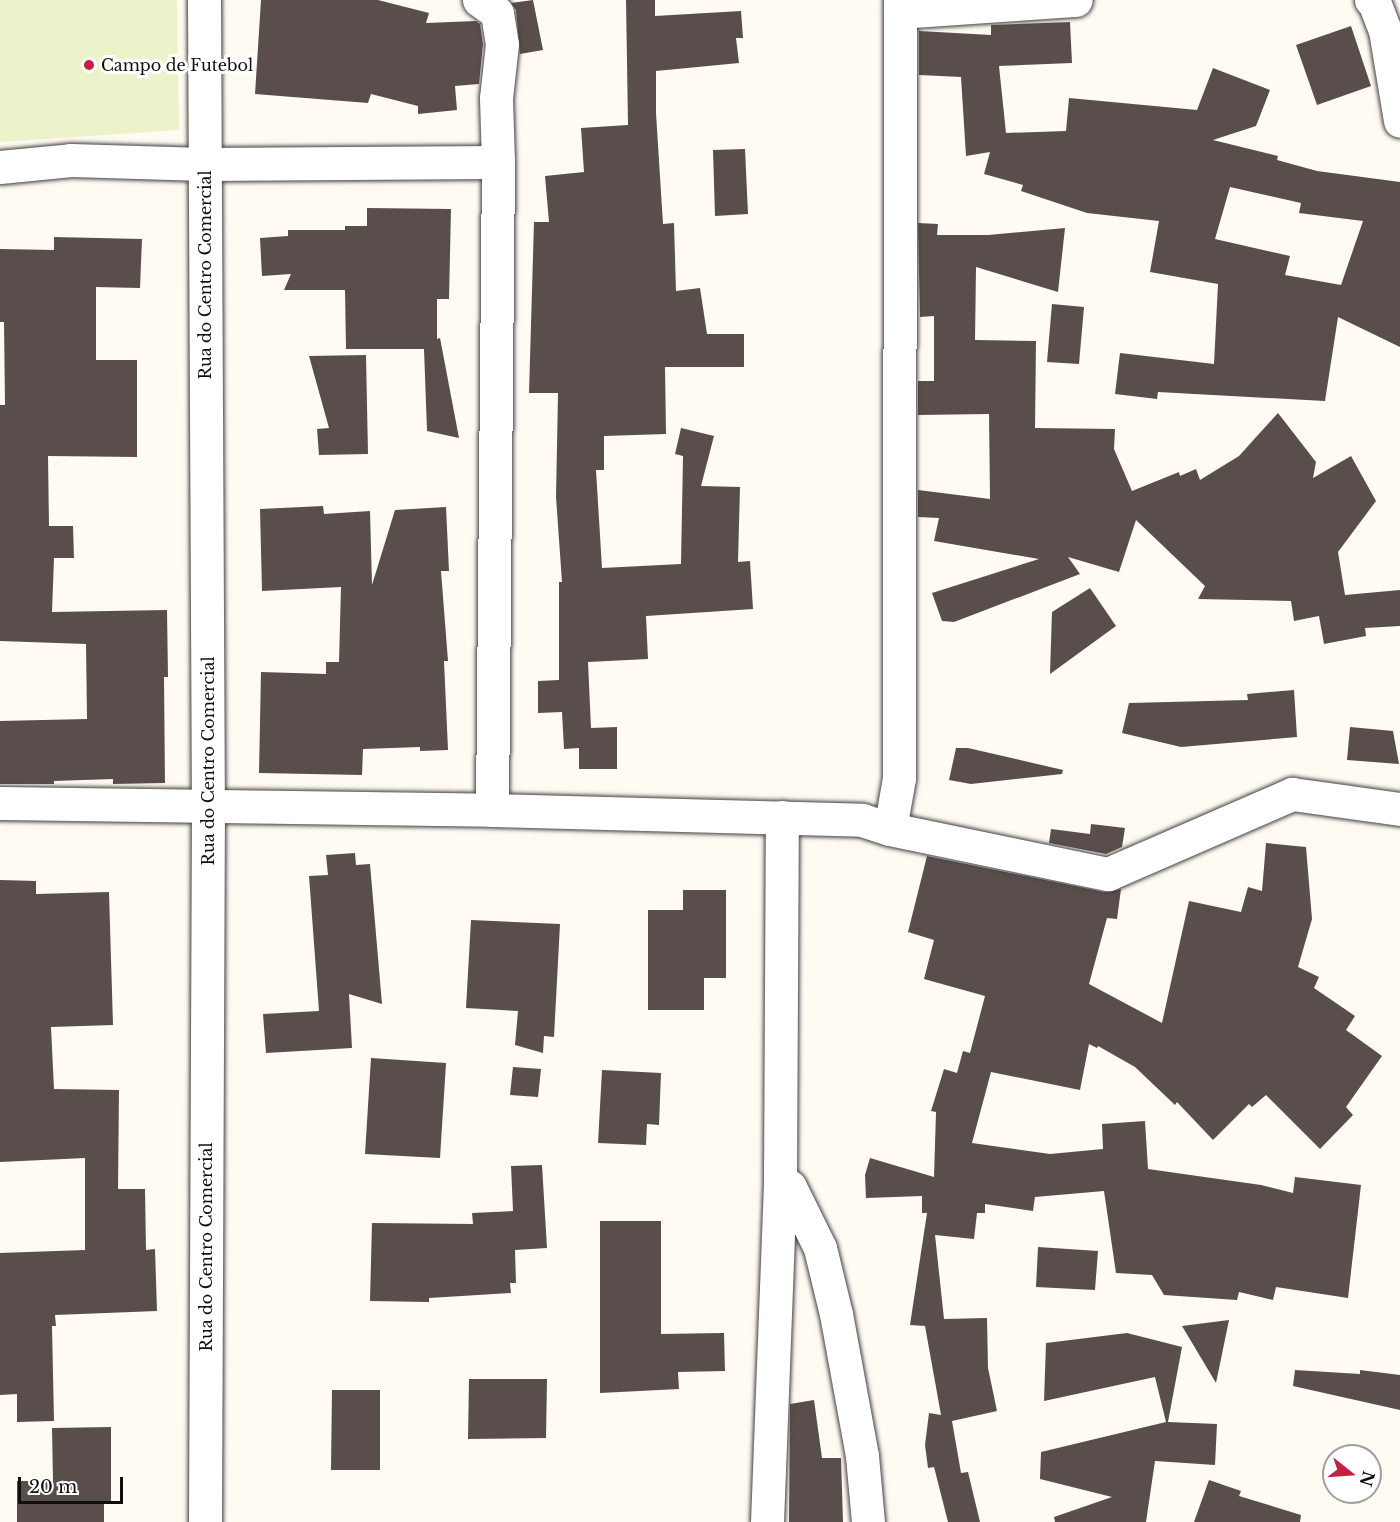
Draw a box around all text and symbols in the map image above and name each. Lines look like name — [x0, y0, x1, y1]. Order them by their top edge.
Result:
place label: Campo de Futebol — [101, 55, 253, 75]
marker: Campo de Futebol — [82, 58, 96, 72]
street label: Rua do Centro Comercial — [195, 170, 215, 380]
street label: Rua do Centro Comercial — [198, 656, 218, 866]
street label: Rua do Centro Comercial — [196, 1142, 216, 1352]
north arrow — [1322, 1444, 1382, 1504]
scale bar — [21, 1465, 126, 1503]
text: N — [1356, 1469, 1379, 1489]
text: 20 m — [29, 1476, 77, 1498]

